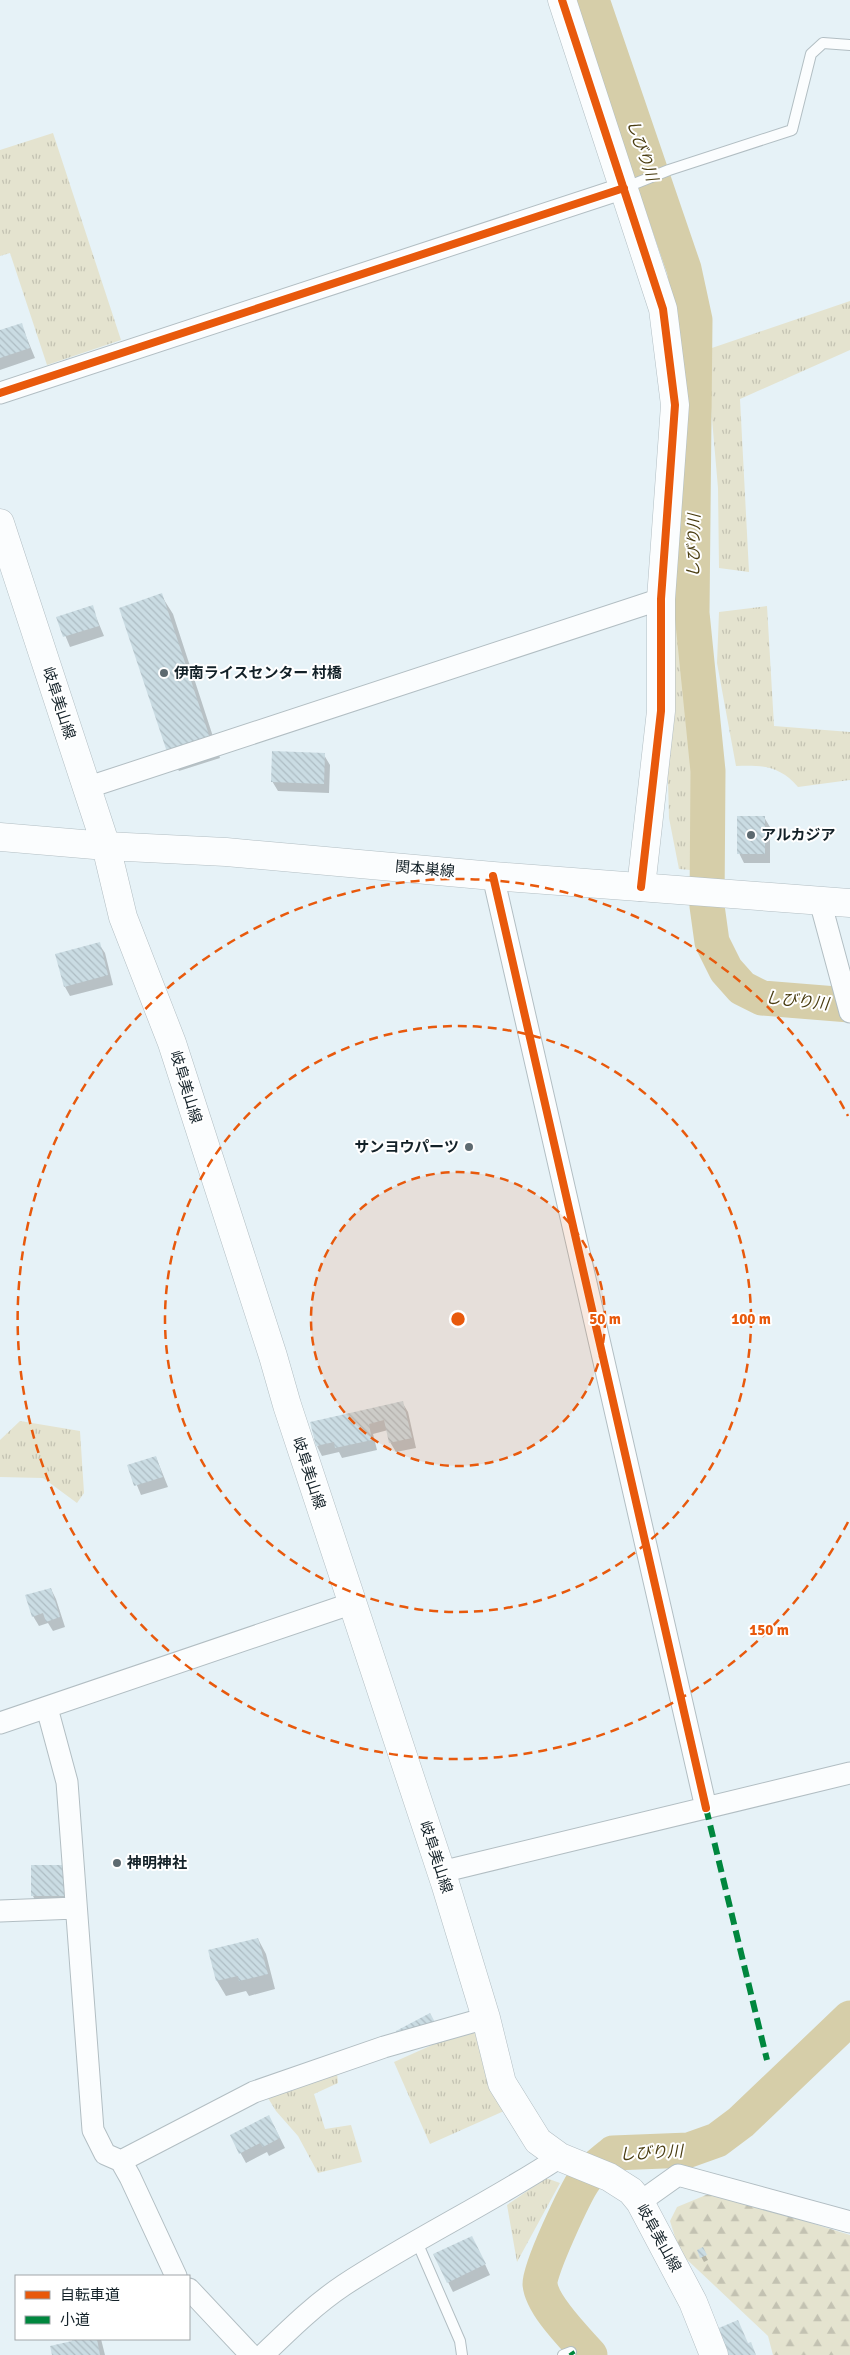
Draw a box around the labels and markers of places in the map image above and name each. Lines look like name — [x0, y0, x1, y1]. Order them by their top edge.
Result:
place label: 伊南ライスセンター 村橋 — [174, 664, 343, 682]
marker: 伊南ライスセンター 村橋 — [158, 667, 170, 679]
place label: アルカジア — [761, 826, 835, 844]
marker: アルカジア — [745, 829, 757, 841]
place label: サンヨウパーツ — [354, 1138, 459, 1156]
marker: サンヨウパーツ — [463, 1141, 475, 1153]
centre of rings — [449, 1310, 467, 1328]
place label: 神明神社 — [126, 1854, 187, 1872]
marker: 神明神社 — [111, 1857, 123, 1869]

